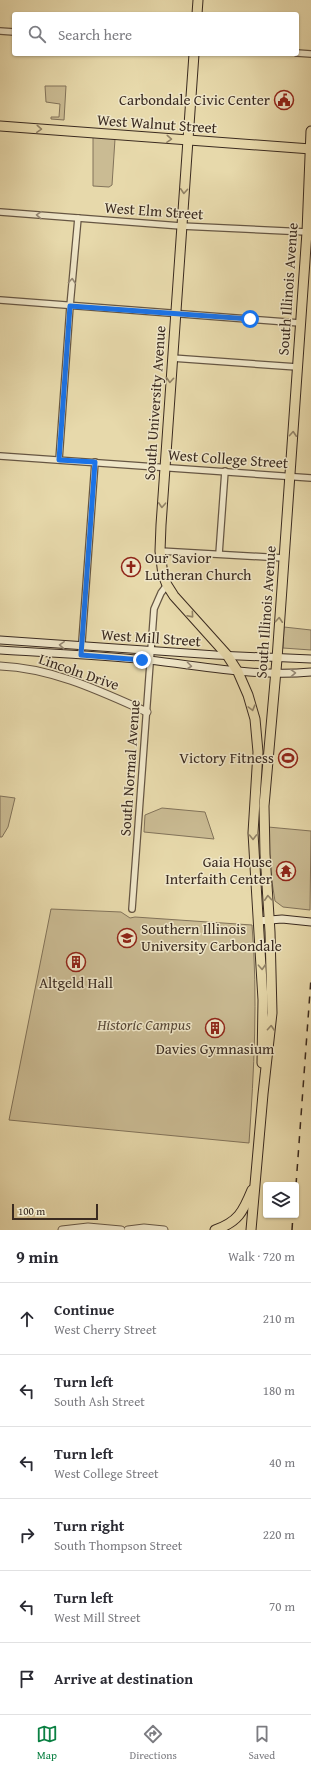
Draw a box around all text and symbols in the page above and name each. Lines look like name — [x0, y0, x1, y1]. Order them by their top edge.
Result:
search box — [12, 12, 299, 56]
icon: search — [26, 23, 48, 45]
text: Search here — [58, 24, 132, 45]
place label: Carbondale Civic Center — [119, 89, 270, 110]
public building icon: Carbondale Civic Center — [273, 89, 295, 111]
street label: West Walnut Street — [96, 109, 218, 138]
one-way arrow — [36, 125, 42, 134]
one-way arrow — [166, 134, 172, 143]
one-way arrow — [179, 188, 188, 194]
street label: West Elm Street — [104, 197, 205, 224]
one-way arrow — [36, 210, 42, 219]
street label: South Illinois Avenue — [272, 222, 303, 356]
one-way arrow — [67, 278, 76, 284]
route start — [241, 310, 259, 328]
street label: South University Avenue — [139, 325, 170, 481]
one-way arrow — [166, 377, 175, 383]
one-way arrow — [288, 431, 297, 437]
street label: West College Street — [167, 444, 290, 473]
one-way arrow — [157, 502, 166, 508]
street label: South Illinois Avenue — [250, 545, 281, 679]
place label: Our Savior Lutheran Church — [145, 547, 252, 585]
church icon: Our Savior Lutheran Church — [120, 556, 142, 578]
one-way arrow — [186, 610, 194, 618]
one-way arrow — [275, 617, 284, 623]
street label: West Mill Street — [100, 624, 202, 652]
one-way arrow — [59, 640, 65, 649]
street label: Lincoln Drive — [36, 648, 122, 695]
route end — [133, 651, 151, 669]
one-way arrow — [186, 661, 192, 670]
one-way arrow — [290, 669, 296, 678]
street label: South Normal Avenue — [114, 699, 145, 837]
one-way arrow — [247, 704, 256, 711]
place label: Victory Fitness — [179, 747, 274, 768]
sports icon: Victory Fitness — [277, 747, 299, 769]
one-way arrow — [249, 834, 257, 840]
place label: Gaia House Interfaith Center — [165, 851, 272, 889]
temple icon: Gaia House Interfaith Center — [275, 860, 297, 882]
one-way arrow — [264, 895, 273, 901]
place label: Southern Illinois University Carbondale — [141, 918, 282, 956]
school or university icon: Southern Illinois University Carbondale — [116, 927, 138, 949]
building icon: Altgeld Hall — [65, 951, 87, 973]
one-way arrow — [257, 964, 266, 970]
place label: Altgeld Hall — [39, 972, 113, 993]
park label: Historic Campus — [96, 1014, 191, 1035]
building icon: Davies Gymnasium — [204, 1017, 226, 1039]
one-way arrow — [266, 1025, 275, 1031]
place label: Davies Gymnasium — [156, 1038, 275, 1059]
map controls — [263, 1182, 299, 1218]
button: layers — [263, 1182, 299, 1218]
scale bar — [12, 1202, 98, 1221]
text: 100 m — [18, 1203, 45, 1219]
text: 9 min — [16, 1244, 58, 1269]
text: Walk · 720 m — [228, 1247, 295, 1266]
text: Continue — [54, 1299, 115, 1320]
icon: ahead — [16, 1308, 38, 1330]
text: 210 m — [263, 1309, 295, 1328]
text: West Cherry Street — [54, 1320, 157, 1339]
text: Turn left — [54, 1371, 113, 1392]
icon: left — [16, 1380, 38, 1402]
text: 180 m — [263, 1381, 295, 1400]
text: South Ash Street — [54, 1392, 145, 1411]
text: Turn left — [54, 1443, 113, 1464]
icon: left — [16, 1452, 38, 1474]
text: 40 m — [269, 1453, 295, 1472]
text: West College Street — [54, 1464, 159, 1483]
text: Turn right — [54, 1515, 125, 1536]
icon: right — [16, 1524, 38, 1546]
text: 220 m — [263, 1525, 295, 1544]
text: South Thompson Street — [54, 1536, 182, 1555]
text: Turn left — [54, 1587, 113, 1608]
icon: left — [16, 1596, 38, 1618]
text: 70 m — [269, 1597, 295, 1616]
text: West Mill Street — [54, 1608, 141, 1627]
icon: arrive — [16, 1668, 38, 1690]
text: Arrive at destination — [54, 1668, 193, 1689]
tab: Map — [36, 1723, 58, 1763]
tab: Directions — [130, 1723, 177, 1763]
tab: Saved — [248, 1723, 275, 1763]

